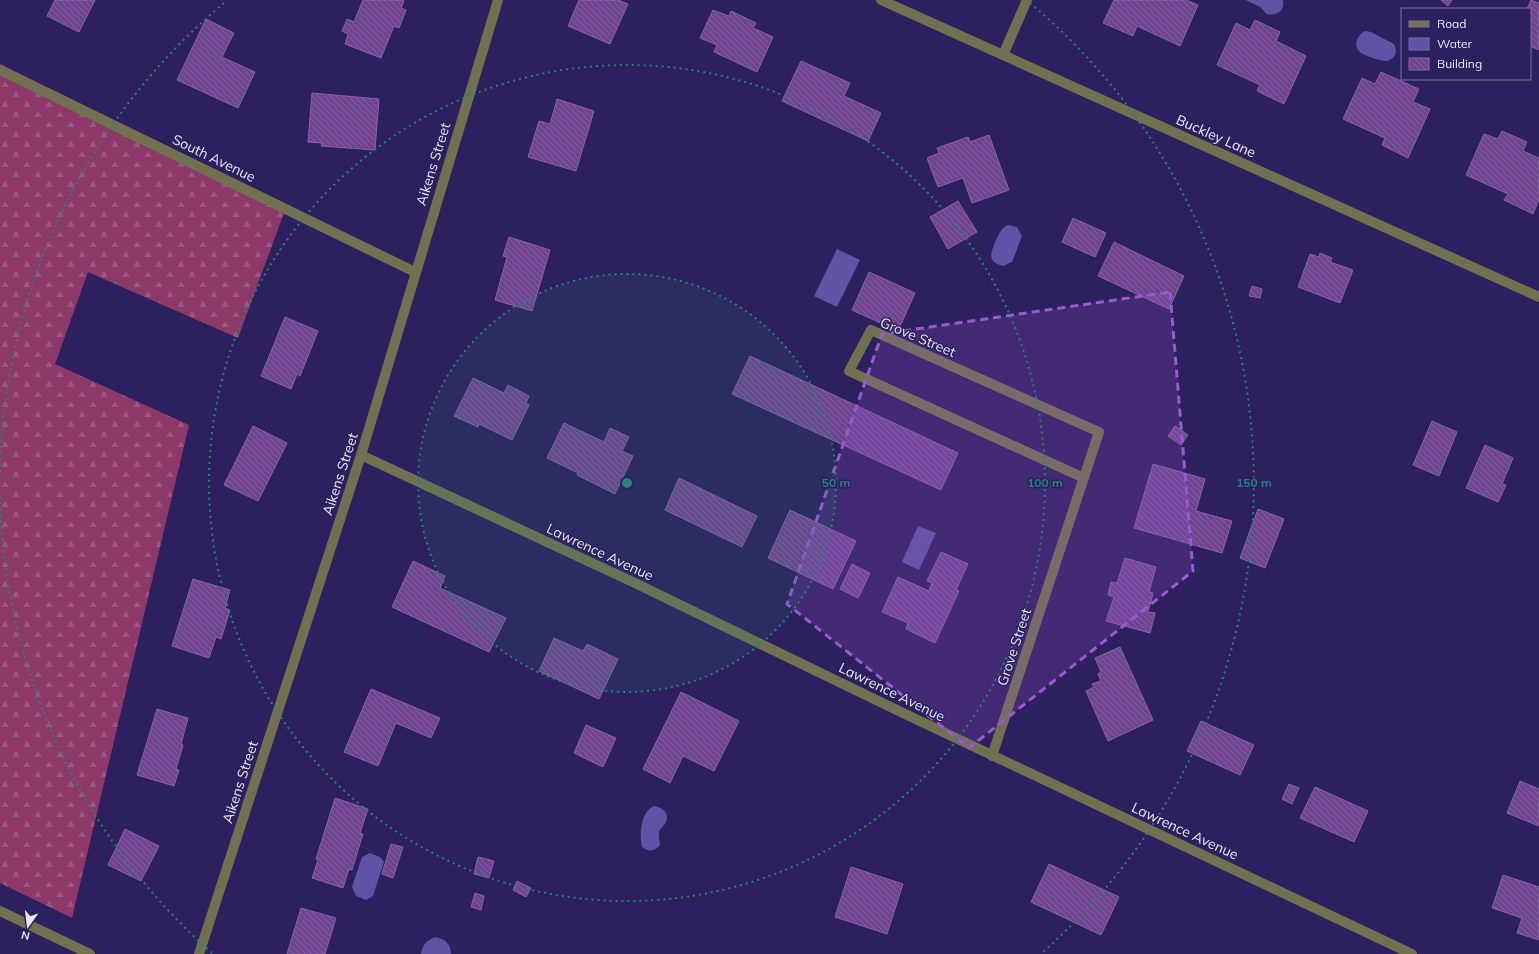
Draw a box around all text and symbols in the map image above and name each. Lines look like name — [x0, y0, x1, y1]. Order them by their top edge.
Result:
legend — [1401, 8, 1531, 80]
text: Road — [1437, 16, 1466, 31]
text: Water — [1437, 36, 1473, 51]
text: Building — [1437, 56, 1482, 71]
street label: Buckley Lane — [1173, 110, 1259, 162]
street label: Aikens Street — [412, 120, 454, 208]
street label: South Avenue — [169, 130, 259, 186]
street label: Grove Street — [877, 313, 959, 361]
street label: Aikens Street — [318, 430, 362, 518]
text: 50 m — [822, 475, 850, 490]
text: 100 m — [1027, 475, 1063, 490]
text: 150 m — [1236, 475, 1272, 490]
centre of rings — [620, 476, 634, 490]
street label: Lawrence Avenue — [544, 519, 656, 585]
street label: Grove Street — [993, 606, 1035, 688]
street label: Lawrence Avenue — [836, 659, 948, 725]
street label: Aikens Street — [218, 738, 262, 826]
street label: Lawrence Avenue — [1129, 798, 1241, 864]
north arrow — [8, 906, 48, 946]
text: N — [20, 928, 31, 944]

